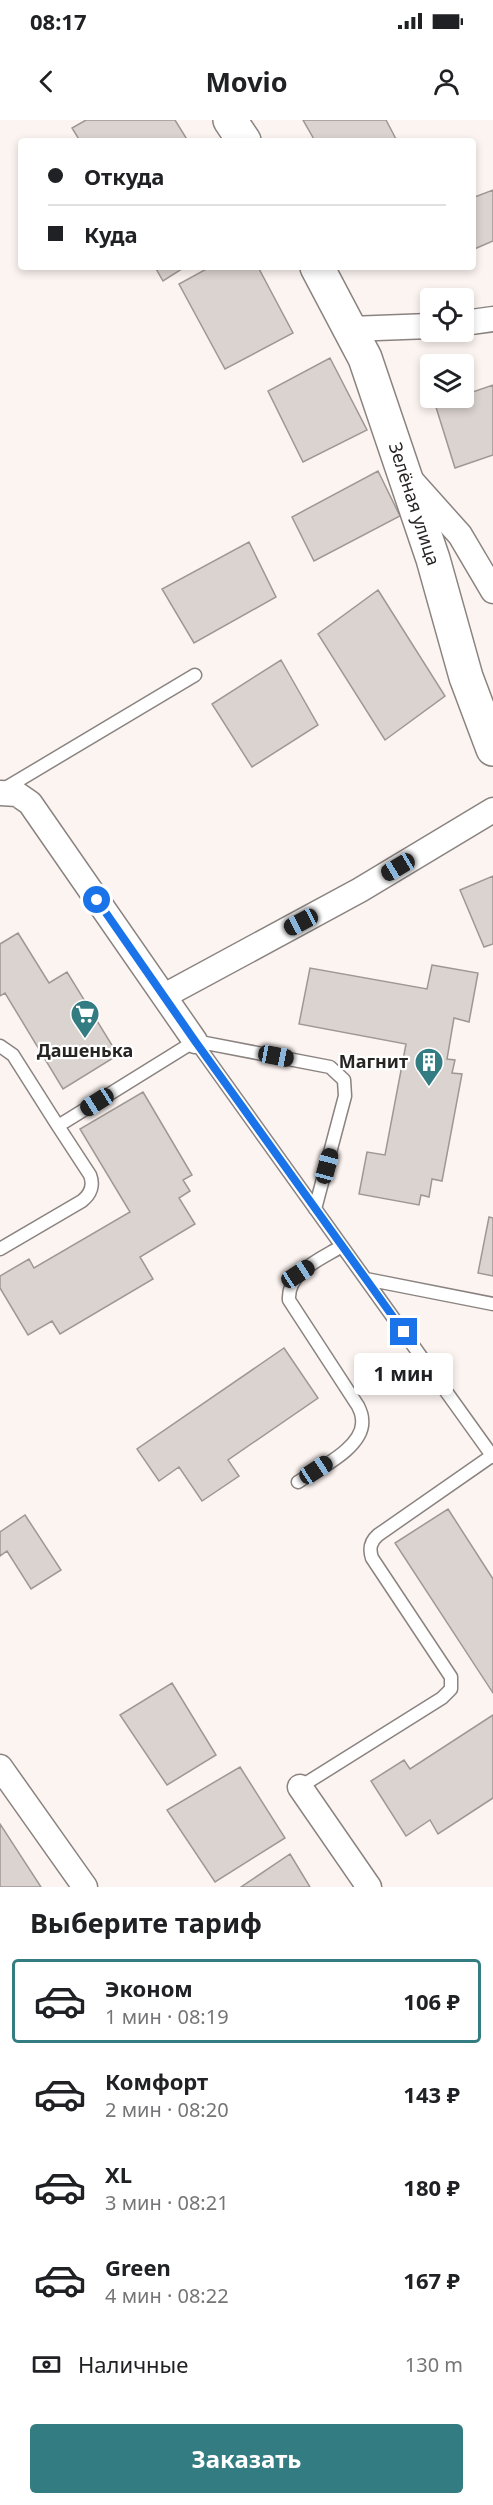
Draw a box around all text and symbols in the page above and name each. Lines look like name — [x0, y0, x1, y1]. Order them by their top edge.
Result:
text: 08:17 — [30, 6, 87, 36]
text: Movio — [205, 63, 288, 100]
icon: back — [30, 65, 63, 98]
icon: person — [430, 65, 463, 98]
text: Откуда — [84, 161, 164, 191]
text: Куда — [84, 219, 138, 249]
map controls — [420, 288, 474, 408]
button: locate — [420, 288, 474, 342]
button: layers — [420, 354, 474, 408]
street label: Зелёная улица — [384, 439, 446, 568]
car — [378, 850, 418, 884]
route start — [83, 886, 110, 913]
car — [281, 906, 321, 938]
supermarket icon: Дашенька — [69, 998, 101, 1040]
place label: Дашенька — [37, 1038, 133, 1062]
car — [257, 1044, 295, 1068]
building icon: Магнит — [413, 1046, 445, 1088]
place label: Магнит — [339, 1049, 408, 1073]
car — [77, 1085, 117, 1119]
car — [314, 1146, 340, 1186]
car — [278, 1257, 318, 1291]
route end — [390, 1318, 417, 1345]
callout: 1 мин — [354, 1353, 454, 1395]
text: 1 мин — [374, 1360, 433, 1387]
car — [296, 1453, 336, 1487]
text: Выберите тариф — [30, 1904, 262, 1941]
text: Эконом — [105, 1973, 193, 2003]
icon: car — [33, 1974, 87, 2028]
text: 106 ₽ — [403, 1986, 460, 2016]
text: 1 мин · 08:19 — [105, 2003, 229, 2030]
text: Комфорт — [105, 2066, 208, 2096]
icon: car — [33, 2067, 87, 2121]
text: 143 ₽ — [403, 2079, 460, 2109]
text: 2 мин · 08:20 — [105, 2096, 229, 2123]
text: XL — [105, 2159, 132, 2189]
icon: car — [33, 2160, 87, 2214]
text: 180 ₽ — [403, 2172, 460, 2202]
text: 3 мин · 08:21 — [105, 2189, 229, 2216]
text: Green — [105, 2252, 171, 2282]
icon: car — [33, 2253, 87, 2307]
text: 167 ₽ — [403, 2265, 460, 2295]
text: 4 мин · 08:22 — [105, 2282, 229, 2309]
icon: cash — [30, 2348, 63, 2381]
text: Наличные — [78, 2349, 188, 2379]
text: 130 m — [405, 2351, 463, 2378]
button: Заказать — [30, 2424, 463, 2493]

